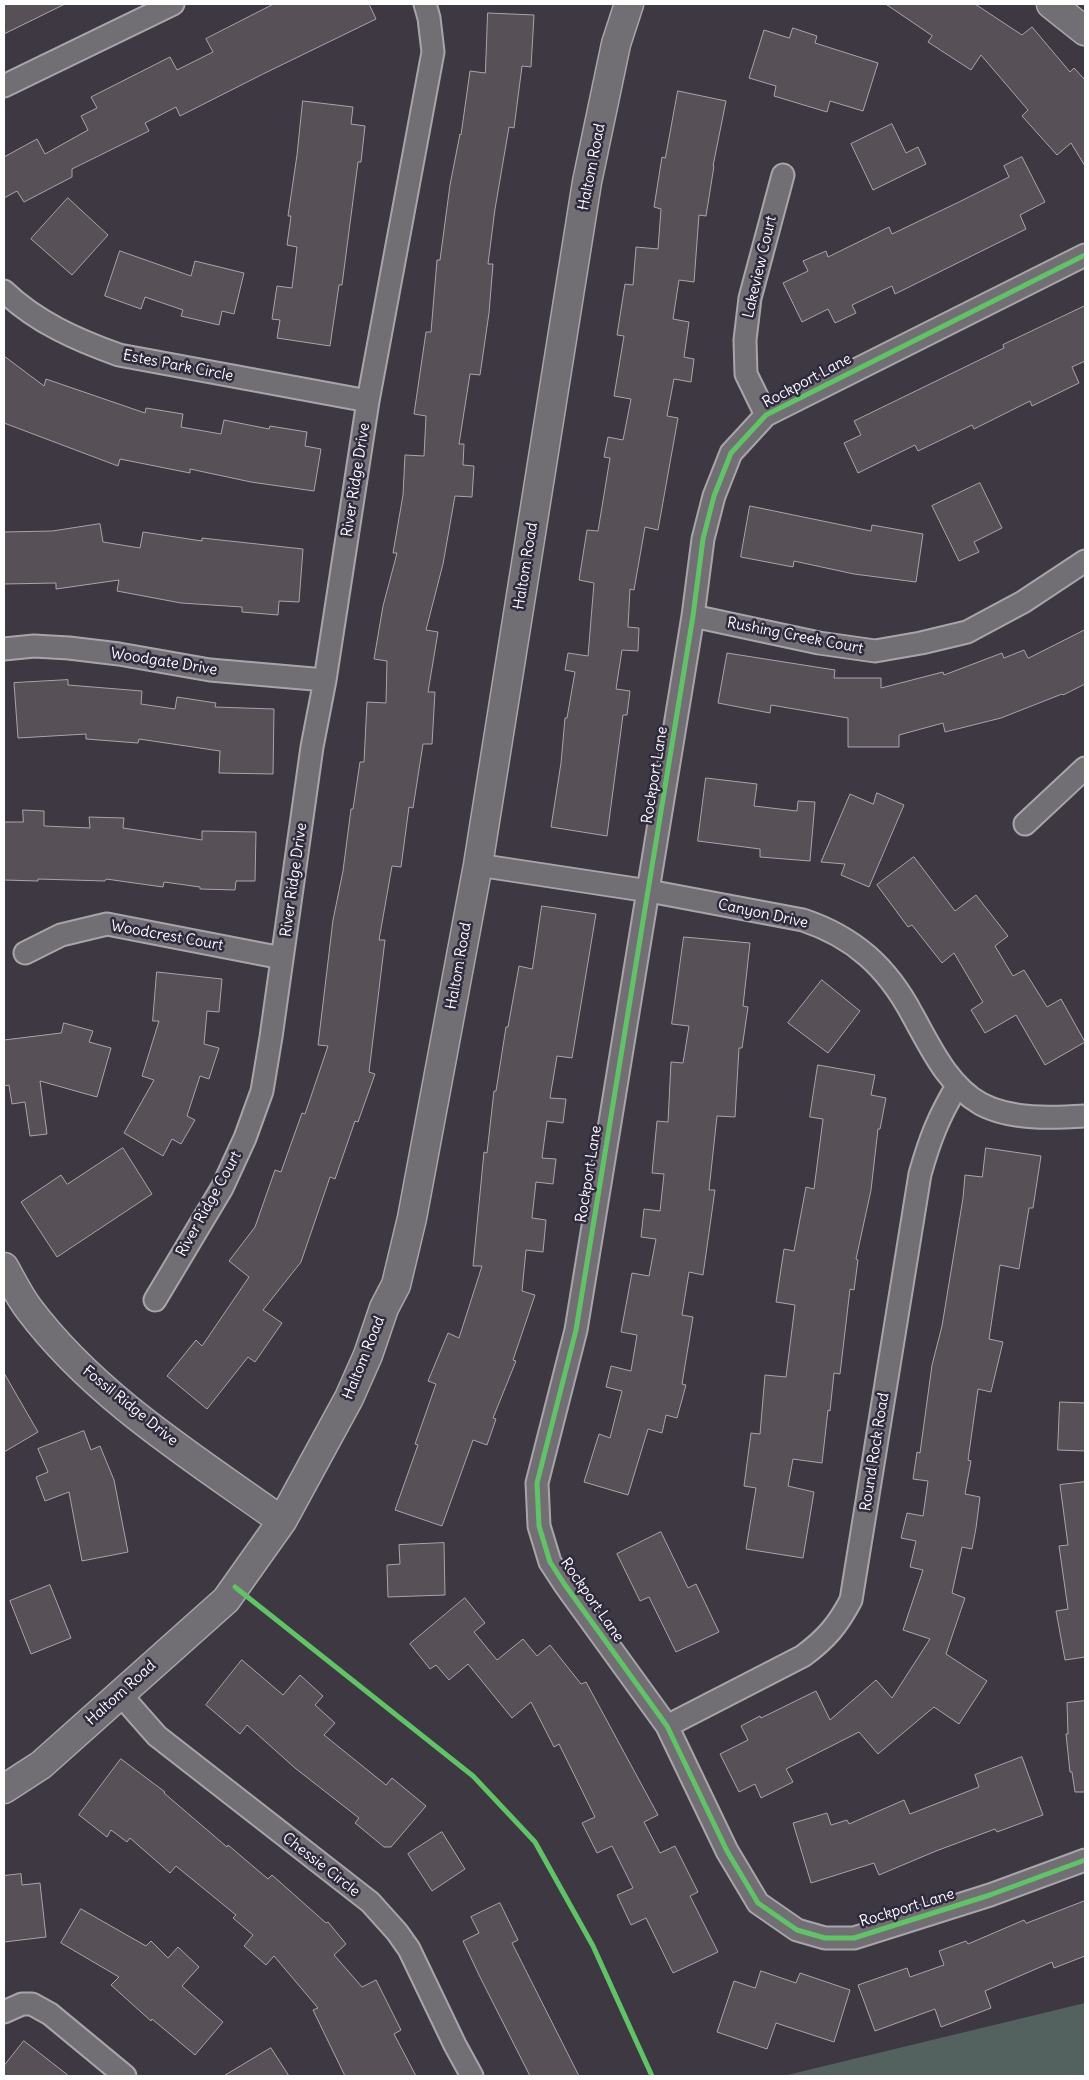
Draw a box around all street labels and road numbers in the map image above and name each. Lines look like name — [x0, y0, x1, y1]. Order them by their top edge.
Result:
street label: Haltom Road — [575, 122, 609, 212]
street label: Lakeview Court — [739, 214, 781, 320]
street label: Estes Park Circle — [121, 346, 235, 386]
street label: Rockport Lane — [759, 350, 855, 412]
street label: River Ridge Drive — [338, 422, 374, 538]
street label: Haltom Road — [510, 521, 542, 611]
street label: Rushing Creek Court — [725, 614, 865, 658]
street label: Woodgate Drive — [109, 645, 219, 679]
street label: Rockport Lane — [638, 725, 672, 825]
street label: River Ridge Drive — [277, 822, 311, 938]
street label: Canyon Drive — [716, 896, 810, 932]
street label: Woodcrest Court — [109, 917, 225, 955]
street label: Haltom Road — [442, 921, 476, 1011]
street label: Rockport Lane — [572, 1124, 606, 1224]
street label: River Ridge Court — [173, 1148, 245, 1260]
street label: Haltom Road — [339, 1314, 389, 1402]
street label: Fossil Ridge Drive — [79, 1362, 181, 1450]
street label: Round Rock Road — [857, 1392, 893, 1512]
street label: Rockport Lane — [556, 1555, 628, 1645]
street label: Haltom Road — [82, 1657, 160, 1729]
street label: Chessie Circle — [279, 1829, 363, 1901]
street label: Rockport Lane — [857, 1885, 957, 1931]

